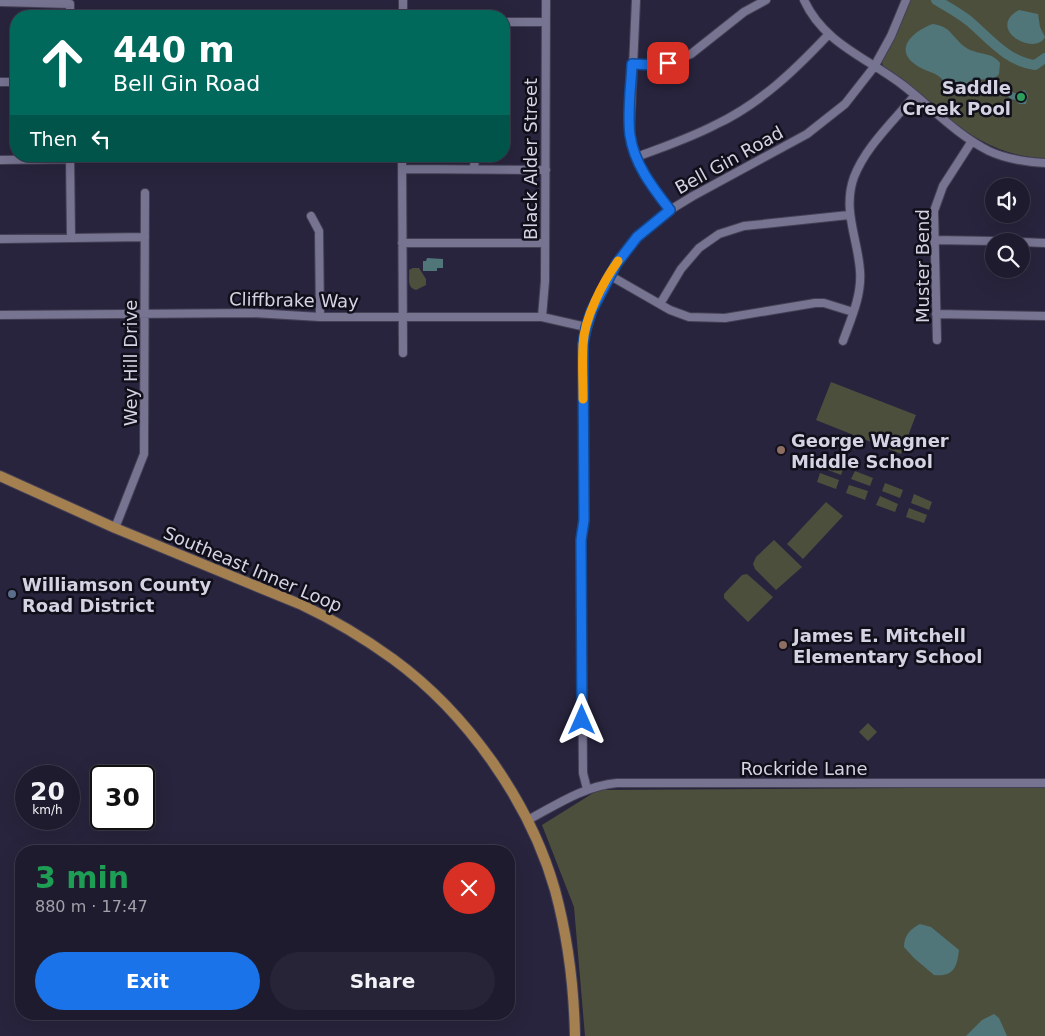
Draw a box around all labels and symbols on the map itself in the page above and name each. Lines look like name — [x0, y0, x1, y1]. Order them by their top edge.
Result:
pin — [647, 42, 689, 84]
place label: Saddle Creek Pool — [902, 77, 1011, 119]
street label: Black Alder Street — [520, 78, 541, 240]
marker: Saddle Creek Pool — [1015, 91, 1027, 103]
street label: Bell Gin Road — [671, 122, 787, 198]
street label: Muster Bend — [912, 209, 933, 323]
street label: Cliffbrake Way — [229, 288, 359, 312]
street label: Wey Hill Drive — [120, 300, 141, 426]
place label: George Wagner Middle School — [791, 430, 949, 472]
marker: George Wagner Middle School — [775, 444, 787, 456]
street label: Southeast Inner Loop — [161, 522, 345, 616]
place label: Williamson County Road District — [22, 574, 211, 616]
marker: Williamson County Road District — [6, 588, 18, 600]
place label: James E. Mitchell Elementary School — [791, 625, 982, 667]
marker: James E. Mitchell Elementary School — [777, 639, 789, 651]
position arrow — [555, 693, 607, 745]
street label: Rockride Lane — [740, 758, 868, 779]
speed limit sign: 30 — [90, 765, 155, 830]

